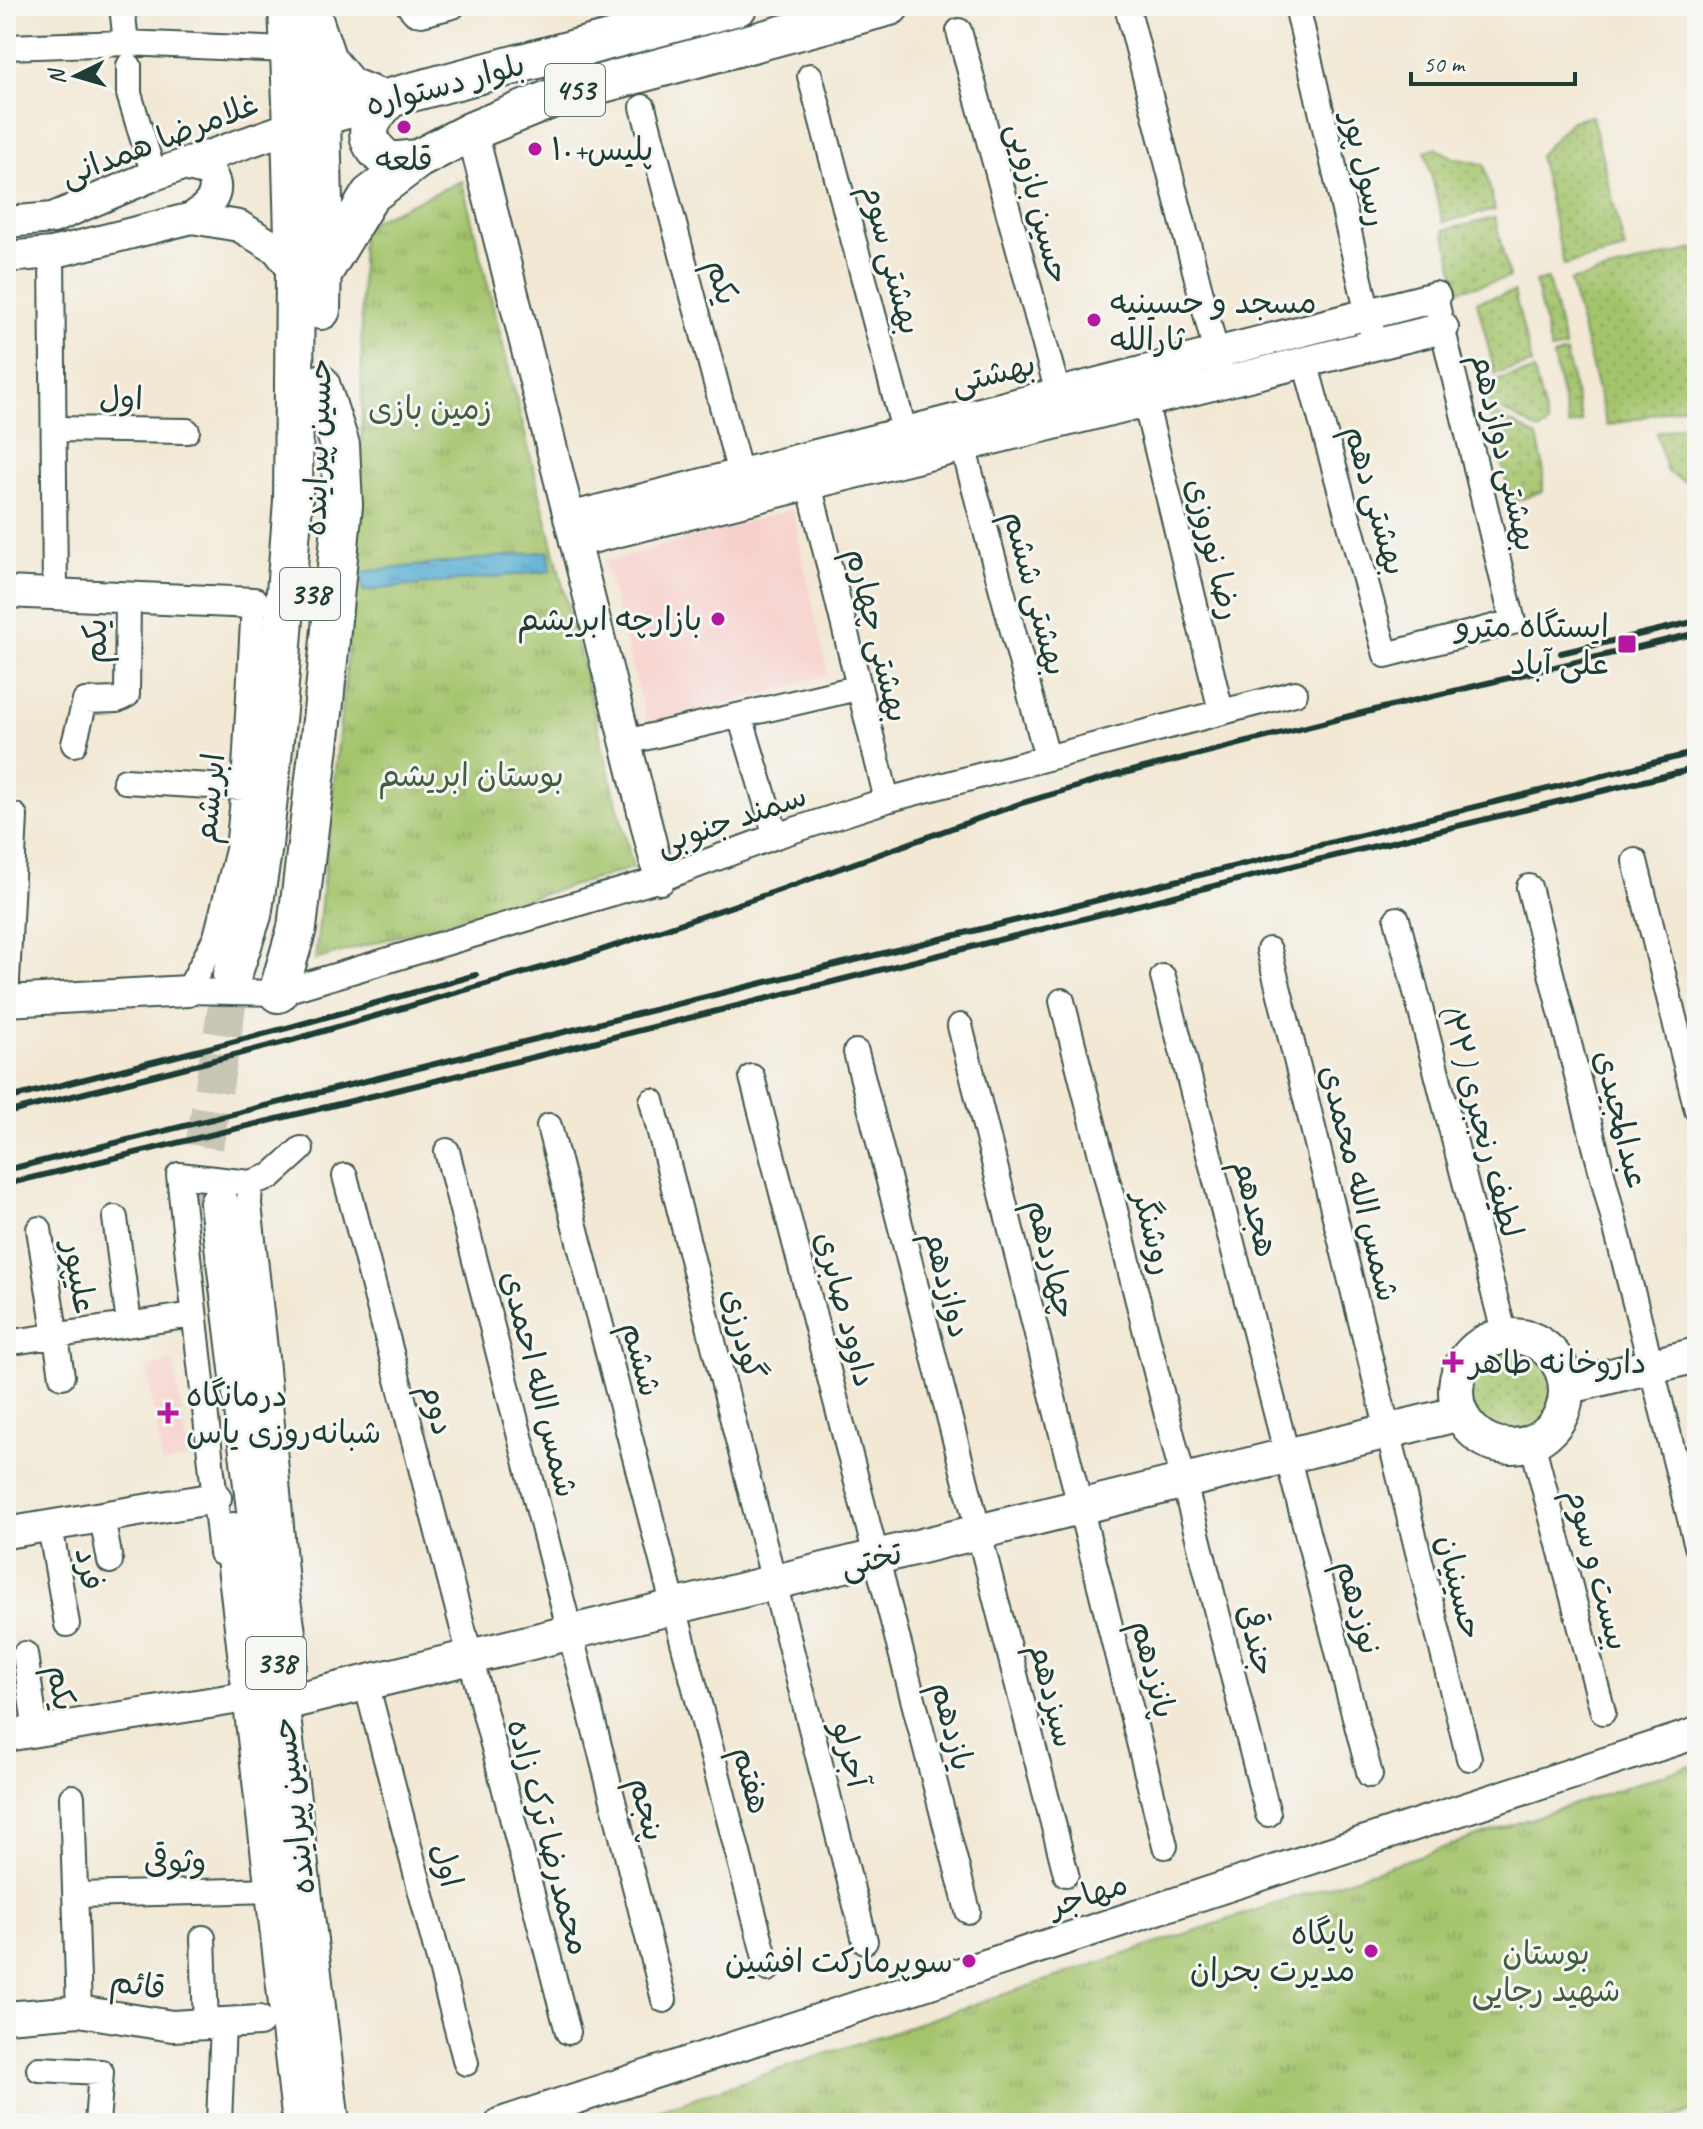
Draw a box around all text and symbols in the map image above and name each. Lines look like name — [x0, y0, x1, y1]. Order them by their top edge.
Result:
north arrow — [36, 36, 116, 116]
scale bar — [1411, 36, 1575, 86]
street label: بلوار دستواره — [361, 44, 529, 125]
text: 50 m — [1423, 49, 1466, 79]
road number: 453 — [545, 64, 605, 116]
text: N — [42, 66, 72, 86]
street label: غلامرضا همدانی — [55, 83, 264, 196]
street label: رسول پور — [1332, 105, 1399, 230]
marker: قلعه — [395, 118, 413, 136]
street label: حسین بازویی — [997, 118, 1080, 288]
place label: پلیس+۱۰ — [551, 129, 653, 170]
place label: قلعه — [375, 139, 433, 180]
marker: پلیس+۱۰ — [526, 140, 544, 158]
street label: بهشتی سوم — [848, 179, 931, 340]
street label: یکم — [694, 255, 748, 310]
place label: مسجد و حسینیه ثارالله — [1110, 282, 1317, 360]
marker: مسجد و حسینیه ثارالله — [1085, 311, 1103, 329]
street label: بهشتی — [946, 343, 1040, 404]
street label: بهشتی دوازدهم — [1458, 349, 1547, 556]
street label: حسین پیراینده — [294, 357, 341, 537]
street label: اول — [99, 378, 143, 419]
park label: زمین بازی — [368, 388, 492, 429]
street label: بهشتی دهم — [1332, 420, 1416, 581]
street label: رضا نوروزی — [1176, 474, 1251, 624]
street label: بهشتی ششم — [991, 506, 1077, 681]
street label: بهشتی چهارم — [833, 544, 919, 727]
road number: 338 — [280, 568, 340, 620]
place label: بازارچه ابریشم — [517, 599, 702, 644]
place label: ایستگاه مترو علی آباد — [1452, 606, 1609, 684]
marker: بازارچه ابریشم — [709, 610, 727, 628]
street label: یکم — [75, 618, 119, 664]
marker: ایستگاه مترو علی آباد — [1616, 633, 1638, 655]
street label: ابریشم — [184, 751, 239, 846]
park label: بوستان ابریشم — [378, 755, 564, 800]
street label: سمند جنوبی — [650, 775, 812, 864]
street label: لطیف رنجبری (۲۲) — [1431, 998, 1533, 1242]
street label: عبدالمجیدی — [1585, 1046, 1658, 1192]
street label: شمس الله محمدی — [1310, 1061, 1409, 1306]
street label: هجدهم — [1220, 1155, 1287, 1262]
street label: روشنگر — [1123, 1184, 1184, 1279]
street label: چهاردهم — [1014, 1195, 1086, 1324]
street label: دوازدهم — [911, 1226, 981, 1343]
street label: داوود صابری — [805, 1227, 886, 1391]
street label: علیپور — [52, 1234, 106, 1317]
street label: شمس الله احمدی — [492, 1267, 587, 1502]
street label: گودرزی — [712, 1284, 775, 1384]
street label: ششم — [609, 1317, 671, 1402]
place label: داروخانه طاهر — [1466, 1342, 1647, 1383]
marker: داروخانه طاهر — [1444, 1353, 1462, 1371]
place label: درمانگاه شبانه‌روزی یاس — [186, 1375, 381, 1453]
street label: دوم — [407, 1379, 464, 1441]
marker: درمانگاه شبانه‌روزی یاس — [157, 1402, 179, 1424]
street label: بیست و سوم — [1552, 1483, 1639, 1656]
street label: حسینیان — [1427, 1531, 1492, 1644]
street label: تختی — [836, 1532, 907, 1587]
street label: فرد — [66, 1545, 113, 1593]
street label: نوزدهم — [1323, 1555, 1391, 1660]
street label: جندقی — [1228, 1600, 1285, 1680]
street label: پانزدهم — [1119, 1616, 1185, 1723]
road number: 338 — [246, 1637, 306, 1689]
street label: سیزدهم — [1016, 1639, 1085, 1753]
street label: یکم — [35, 1663, 85, 1714]
street label: یازدهم — [919, 1677, 983, 1776]
street label: حسین پیراینده — [262, 1715, 325, 1897]
street label: محمدرضا ترک زاده — [497, 1715, 600, 1960]
street label: آجرلو — [822, 1715, 879, 1793]
street label: هفتم — [720, 1742, 780, 1819]
street label: پنجم — [617, 1773, 675, 1846]
street label: اول — [421, 1839, 472, 1892]
street label: وثوقی — [143, 1840, 207, 1883]
street label: مهاجر — [1041, 1863, 1133, 1927]
place label: پایگاه مدیرت بحران — [1190, 1913, 1355, 1991]
park label: بوستان شهید رجایی — [1471, 1933, 1621, 2011]
place label: سوپرمارکت افشین — [725, 1941, 953, 1982]
marker: پایگاه مدیرت بحران — [1362, 1942, 1380, 1960]
marker: سوپرمارکت افشین — [960, 1952, 978, 1970]
street label: قائم — [107, 1960, 169, 2012]

